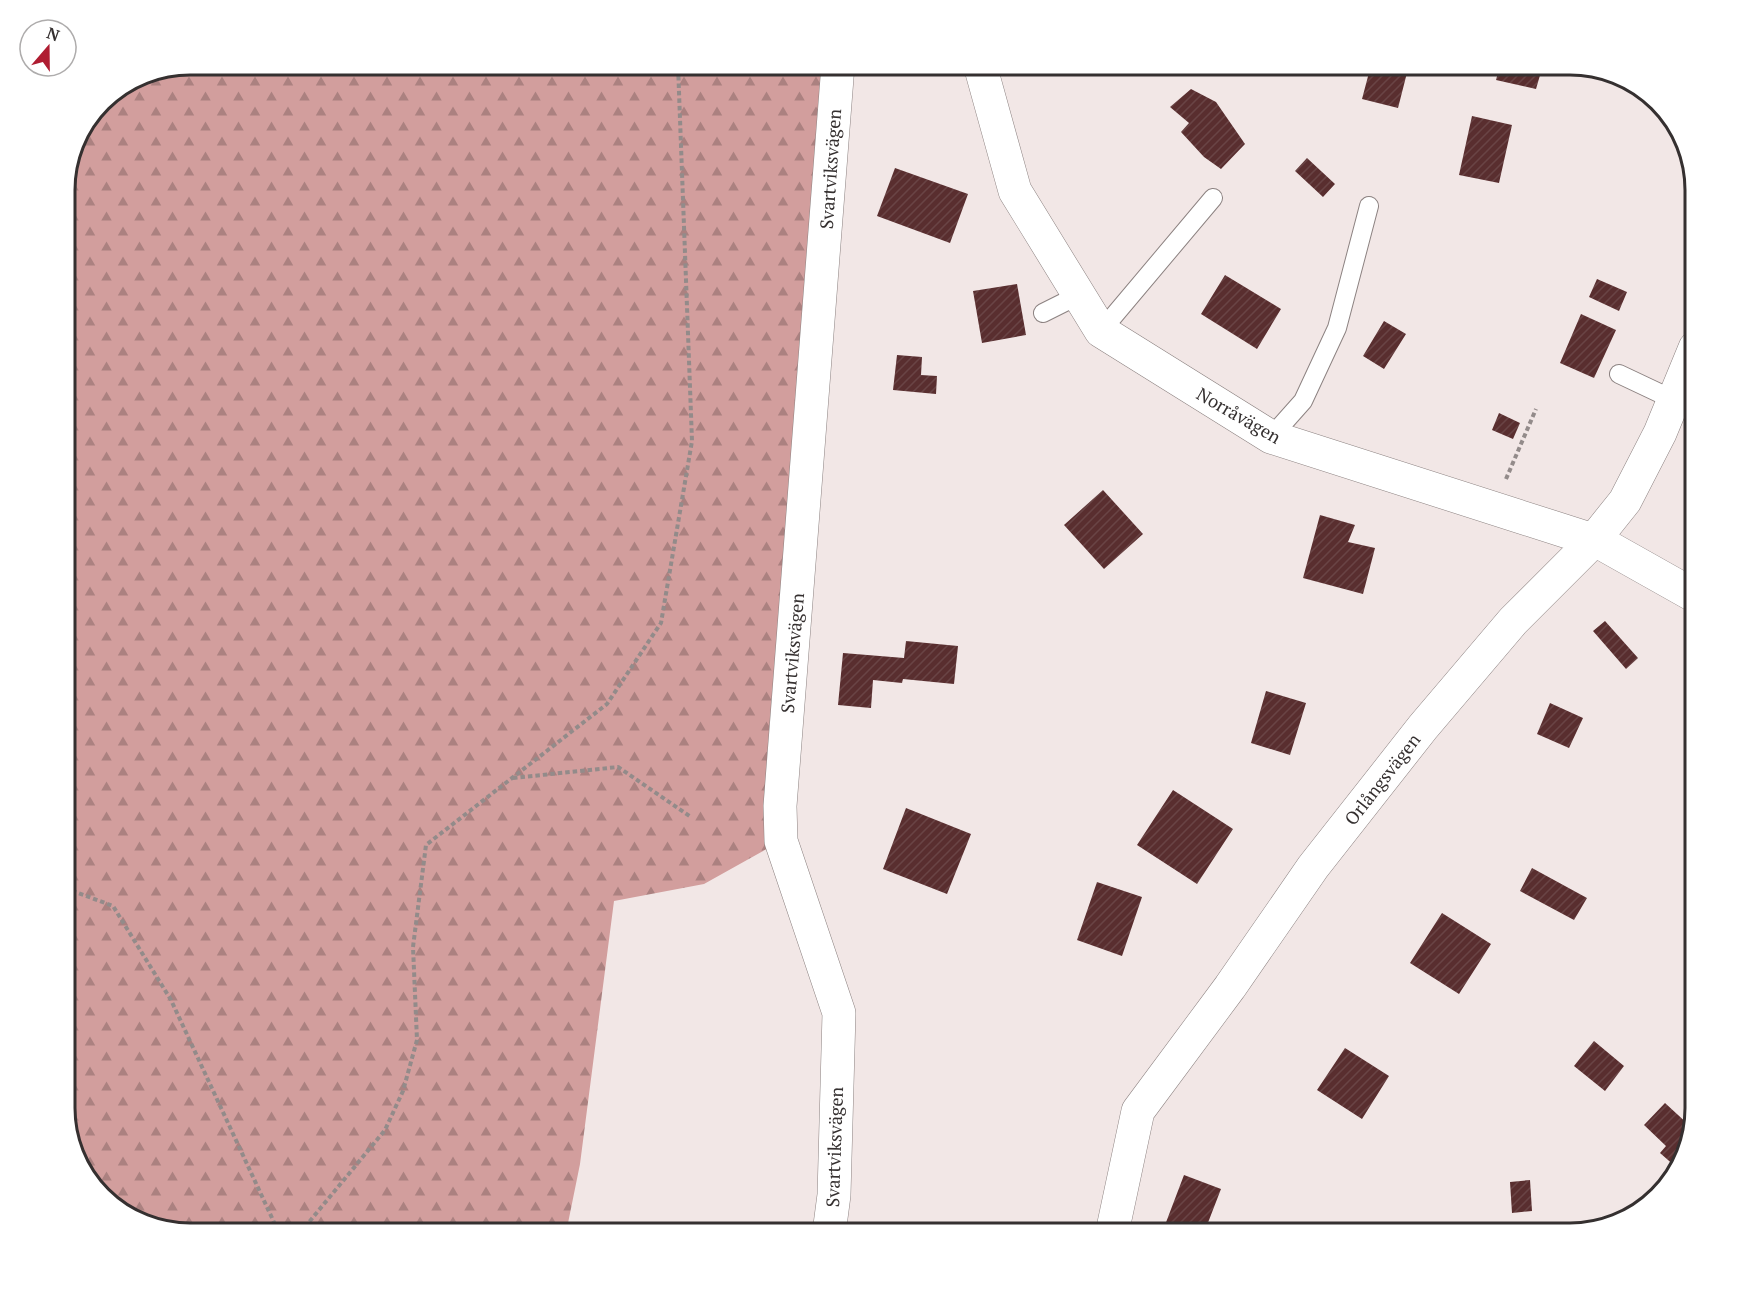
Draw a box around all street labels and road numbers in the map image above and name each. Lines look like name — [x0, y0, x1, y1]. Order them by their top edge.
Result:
street label: Svartviksvägen — [814, 108, 846, 230]
street label: Norråvägen — [1193, 381, 1286, 449]
street label: Svartviksvägen — [775, 592, 809, 714]
street label: Orlångsvägen — [1339, 728, 1426, 830]
street label: Svartviksvägen — [820, 1086, 848, 1208]

